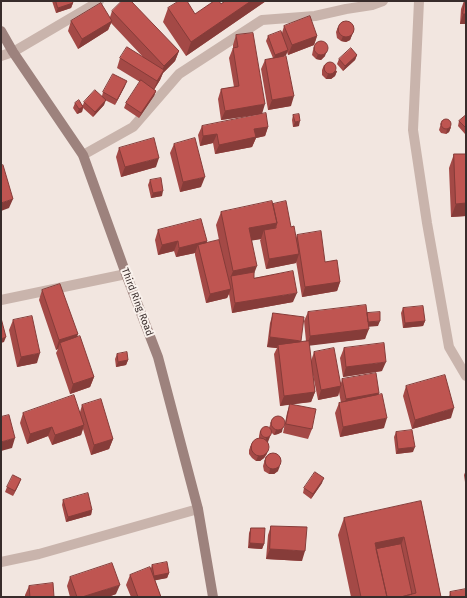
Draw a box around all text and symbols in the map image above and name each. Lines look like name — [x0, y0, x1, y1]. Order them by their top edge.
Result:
street label: Third Ring Road — [119, 266, 155, 338]

